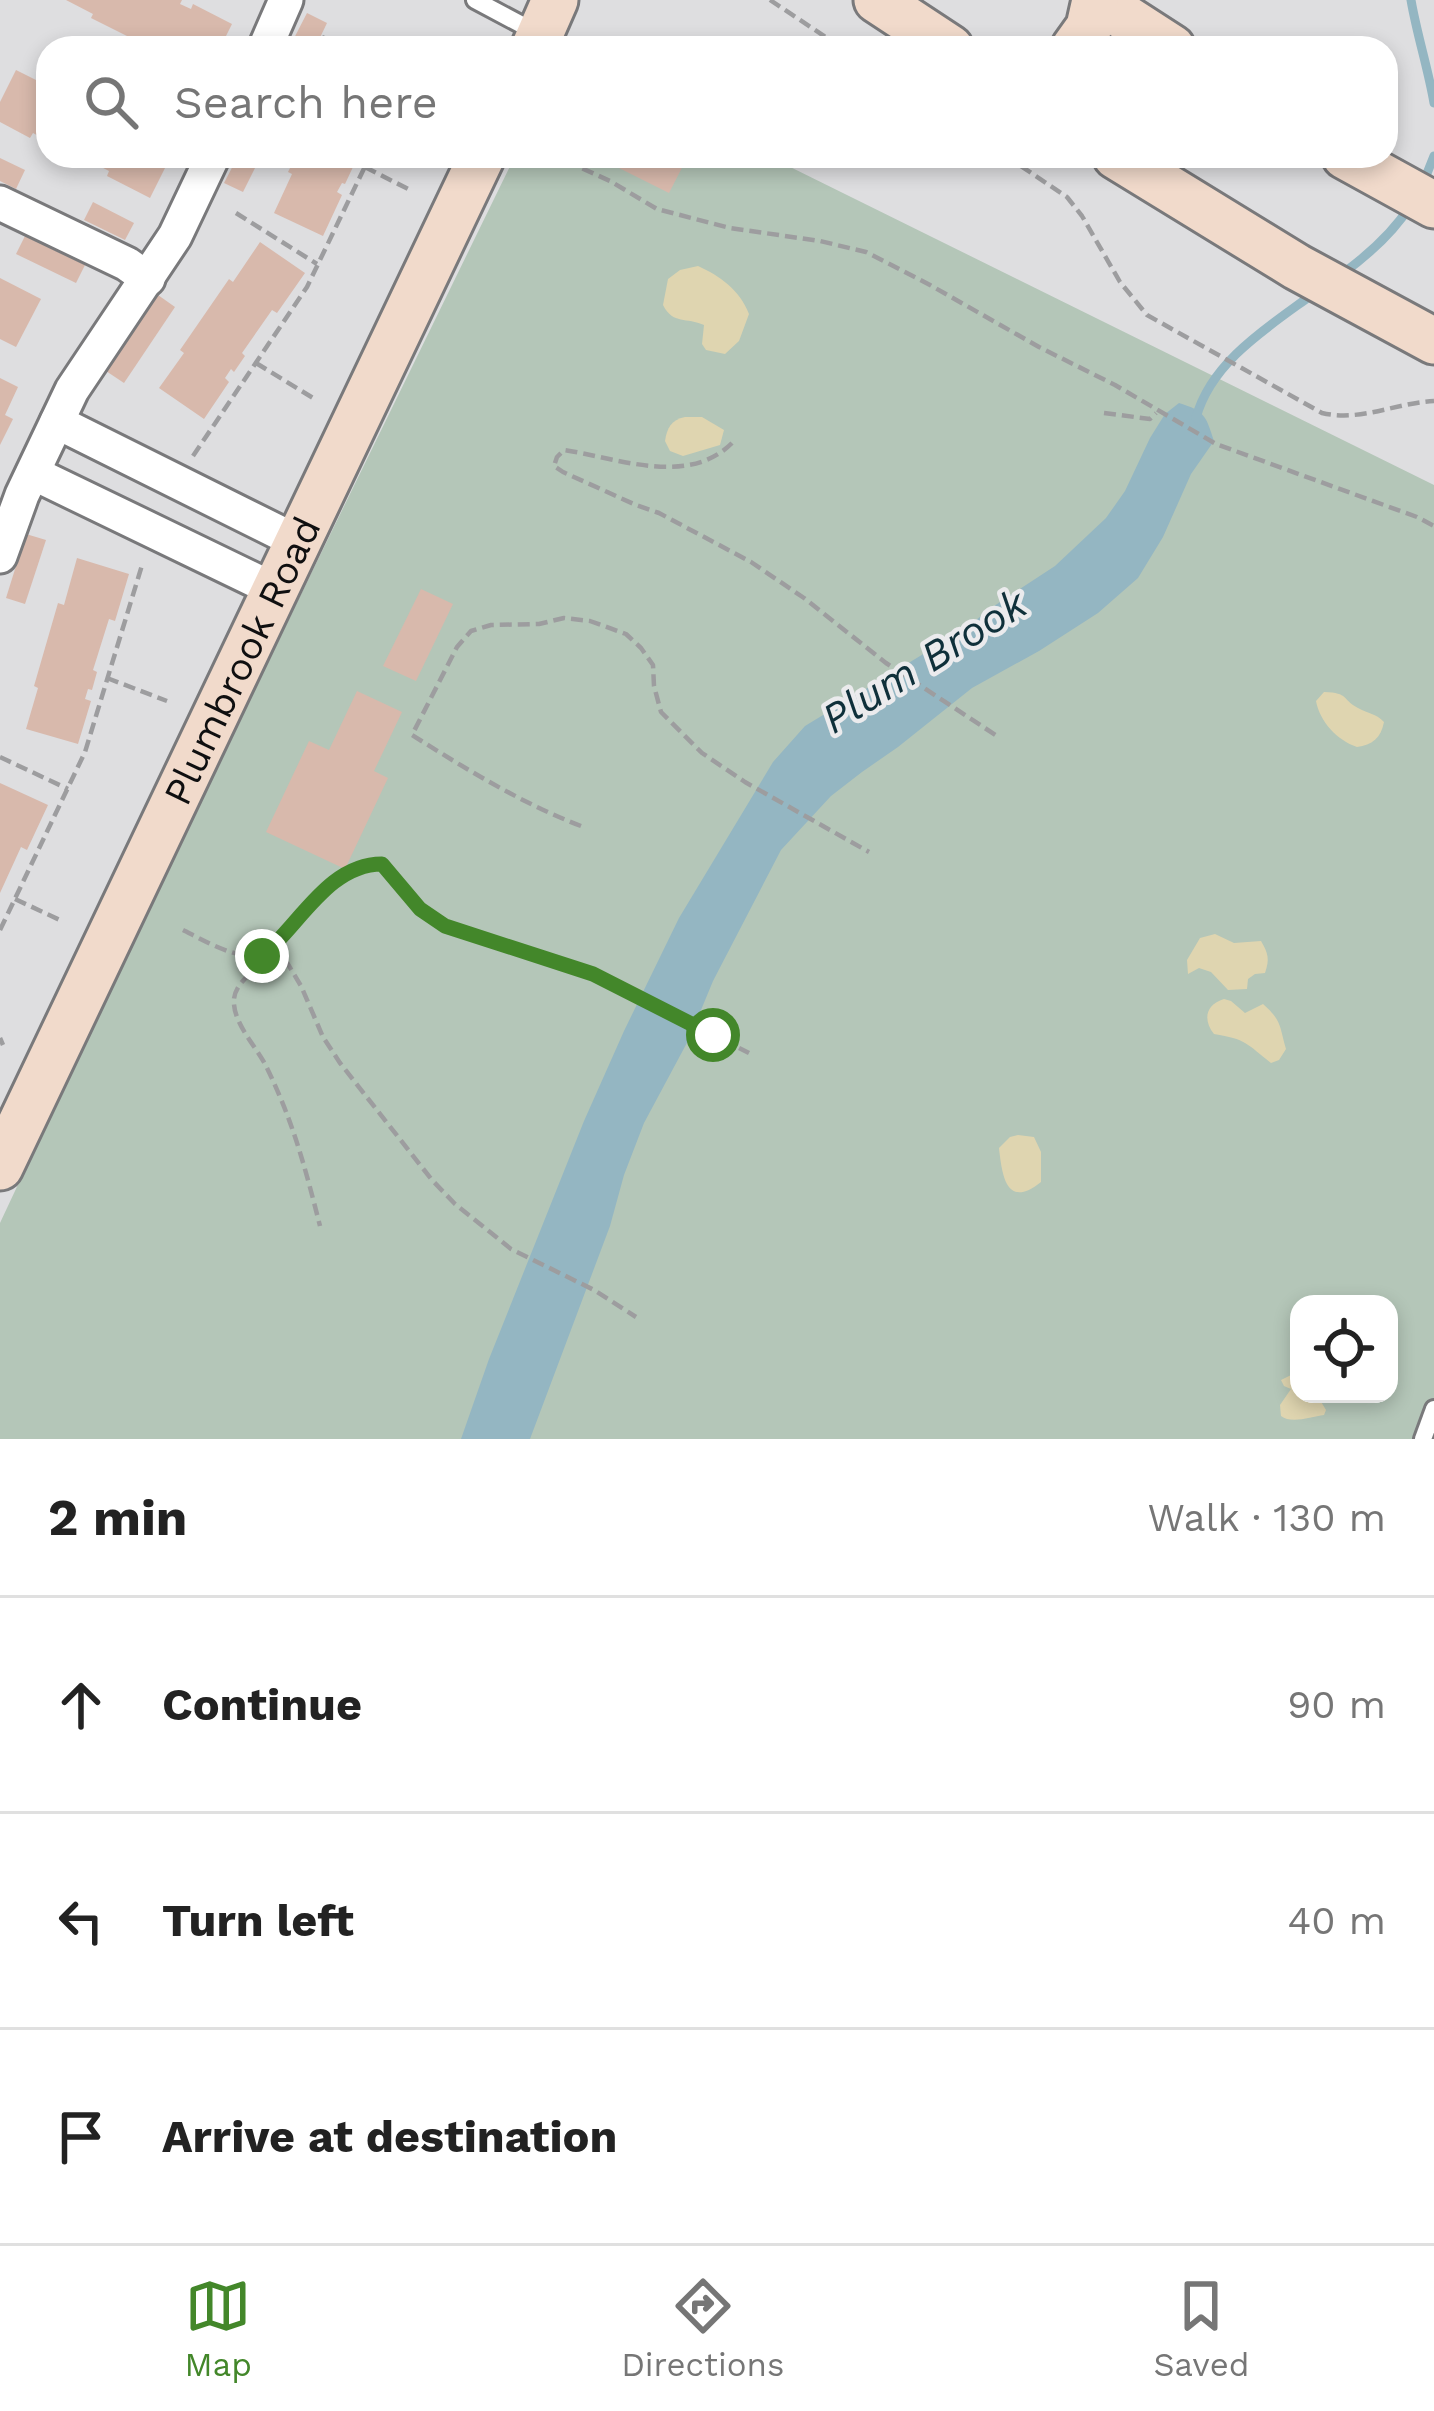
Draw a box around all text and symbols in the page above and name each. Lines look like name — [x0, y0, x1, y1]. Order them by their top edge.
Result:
search box — [36, 36, 1398, 168]
icon: search — [78, 69, 144, 135]
text: Search here — [174, 76, 438, 129]
street label: Plumbrook Road — [154, 510, 329, 812]
water label: Plum Brook — [812, 578, 1036, 743]
route end — [235, 929, 289, 983]
route start — [686, 1008, 740, 1062]
map controls — [1290, 1295, 1398, 1403]
button: locate — [1290, 1295, 1398, 1403]
text: 2 min — [48, 1488, 187, 1547]
text: Walk · 130 m — [1148, 1495, 1386, 1540]
icon: ahead — [48, 1672, 114, 1738]
text: Continue — [162, 1678, 362, 1731]
text: 90 m — [1287, 1682, 1386, 1727]
icon: left — [48, 1888, 114, 1954]
text: Turn left — [162, 1894, 354, 1947]
text: 40 m — [1287, 1898, 1386, 1943]
icon: arrive — [48, 2104, 114, 2170]
text: Arrive at destination — [162, 2110, 617, 2163]
tab: Map — [185, 2273, 252, 2384]
tab: Directions — [621, 2273, 784, 2384]
tab: Saved — [1154, 2273, 1249, 2384]

